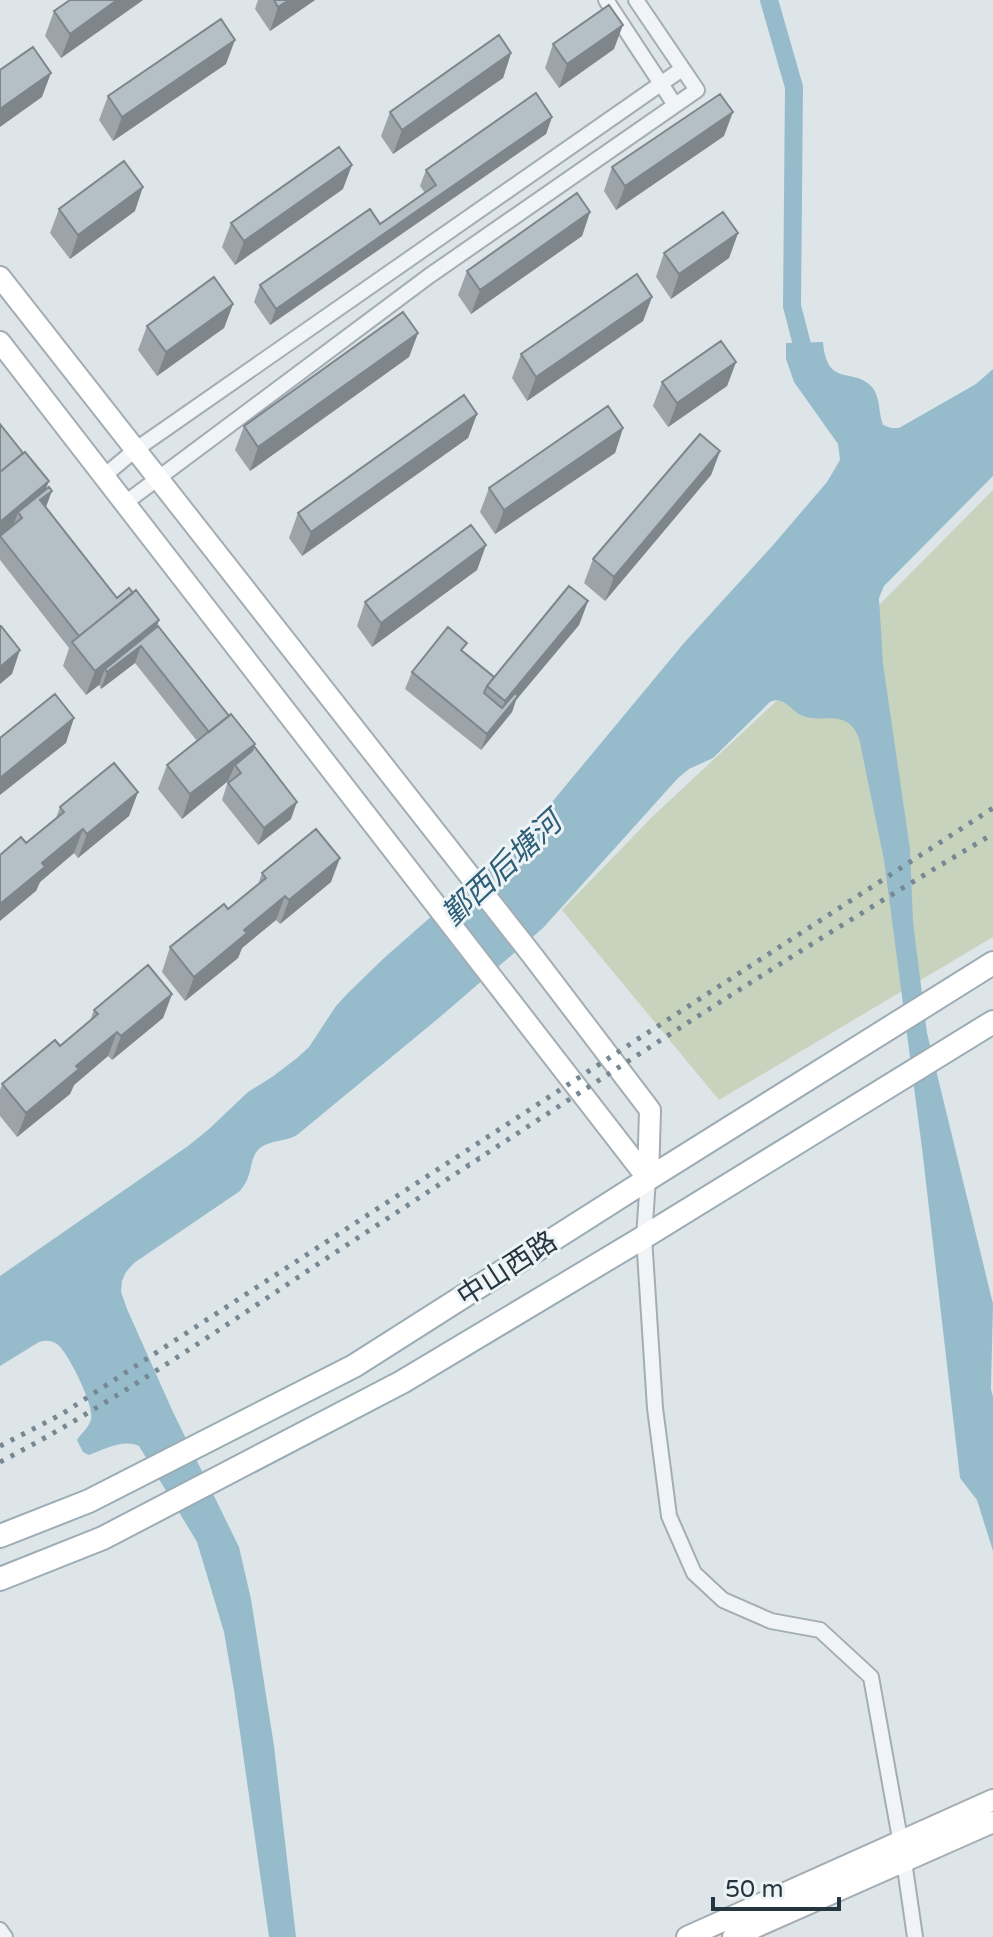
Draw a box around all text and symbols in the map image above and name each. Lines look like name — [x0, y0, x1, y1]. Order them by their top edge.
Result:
water label: 鄞西后塘河 — [435, 801, 573, 934]
street label: 中山西路 — [451, 1224, 563, 1314]
scale bar — [713, 1861, 839, 1911]
text: 50 m — [725, 1875, 783, 1904]

